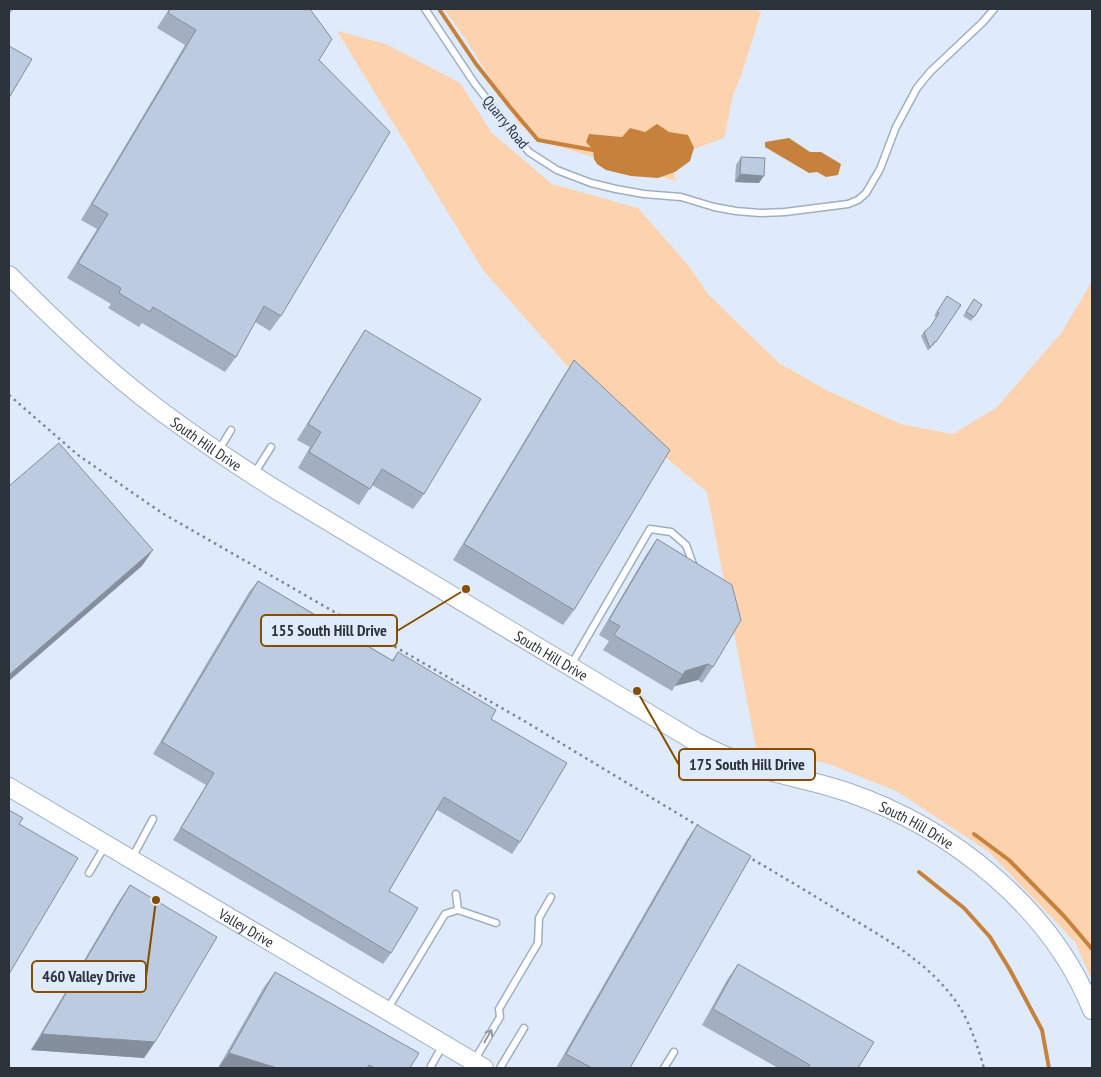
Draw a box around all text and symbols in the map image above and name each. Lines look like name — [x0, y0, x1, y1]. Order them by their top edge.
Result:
street label: Quarry Road — [479, 92, 533, 152]
street label: South Hill Drive — [167, 412, 246, 475]
callout: 155 South Hill Drive — [261, 615, 397, 646]
text: 155 South Hill Drive — [271, 620, 387, 640]
street label: South Hill Drive — [511, 626, 592, 685]
callout: 175 South Hill Drive — [679, 749, 815, 780]
text: 175 South Hill Drive — [689, 754, 805, 774]
street label: South Hill Drive — [877, 796, 958, 853]
street label: Valley Drive — [215, 903, 278, 951]
callout: 460 Valley Drive — [32, 961, 146, 992]
text: 460 Valley Drive — [42, 966, 136, 986]
one-way arrow — [484, 1029, 494, 1044]

